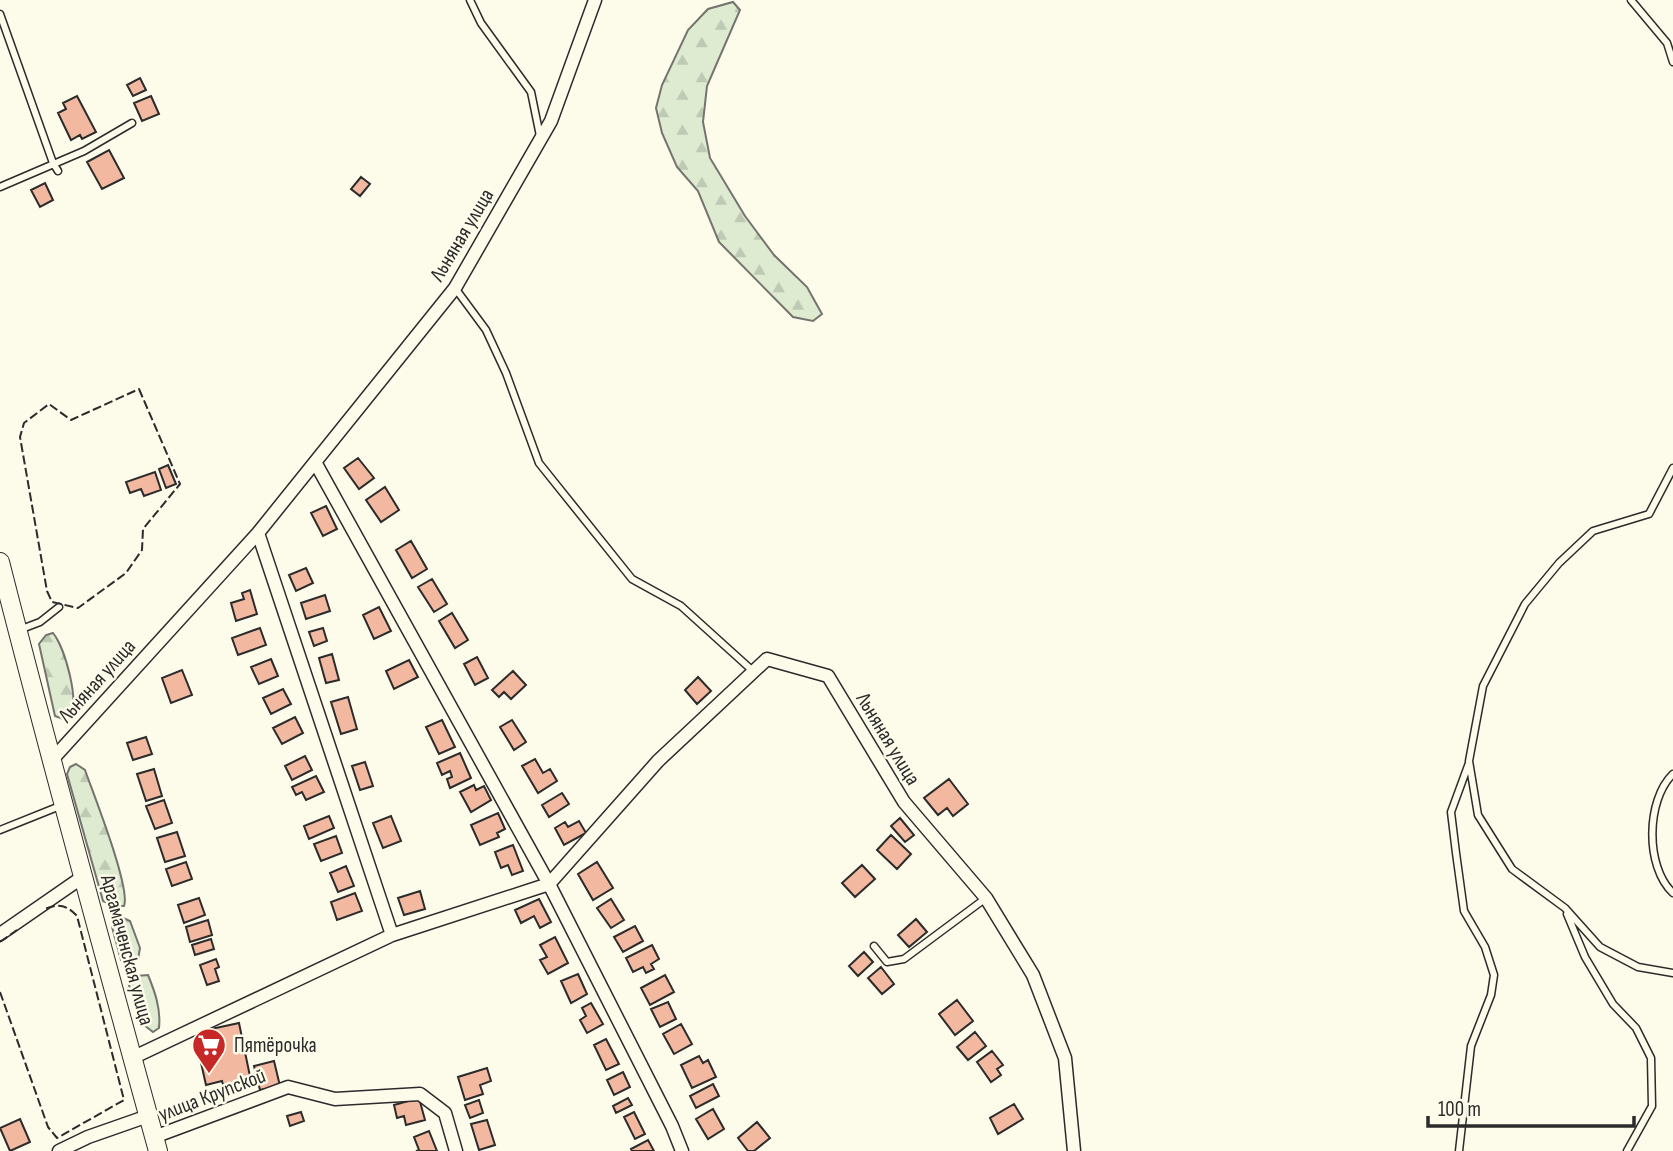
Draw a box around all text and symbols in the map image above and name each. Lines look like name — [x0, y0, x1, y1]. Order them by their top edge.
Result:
street label: Льняная улица — [424, 184, 499, 287]
street label: Льняная улица — [52, 634, 141, 729]
street label: Льняная улица — [850, 687, 925, 790]
street label: Аргамаченская улица — [95, 871, 159, 1028]
supermarket icon: Пятёрочка — [190, 1026, 228, 1075]
place label: Пятёрочка — [234, 1033, 317, 1058]
street label: улица Крупской — [155, 1063, 269, 1127]
scale bar — [1428, 1084, 1634, 1128]
text: 100 m — [1438, 1097, 1481, 1122]

